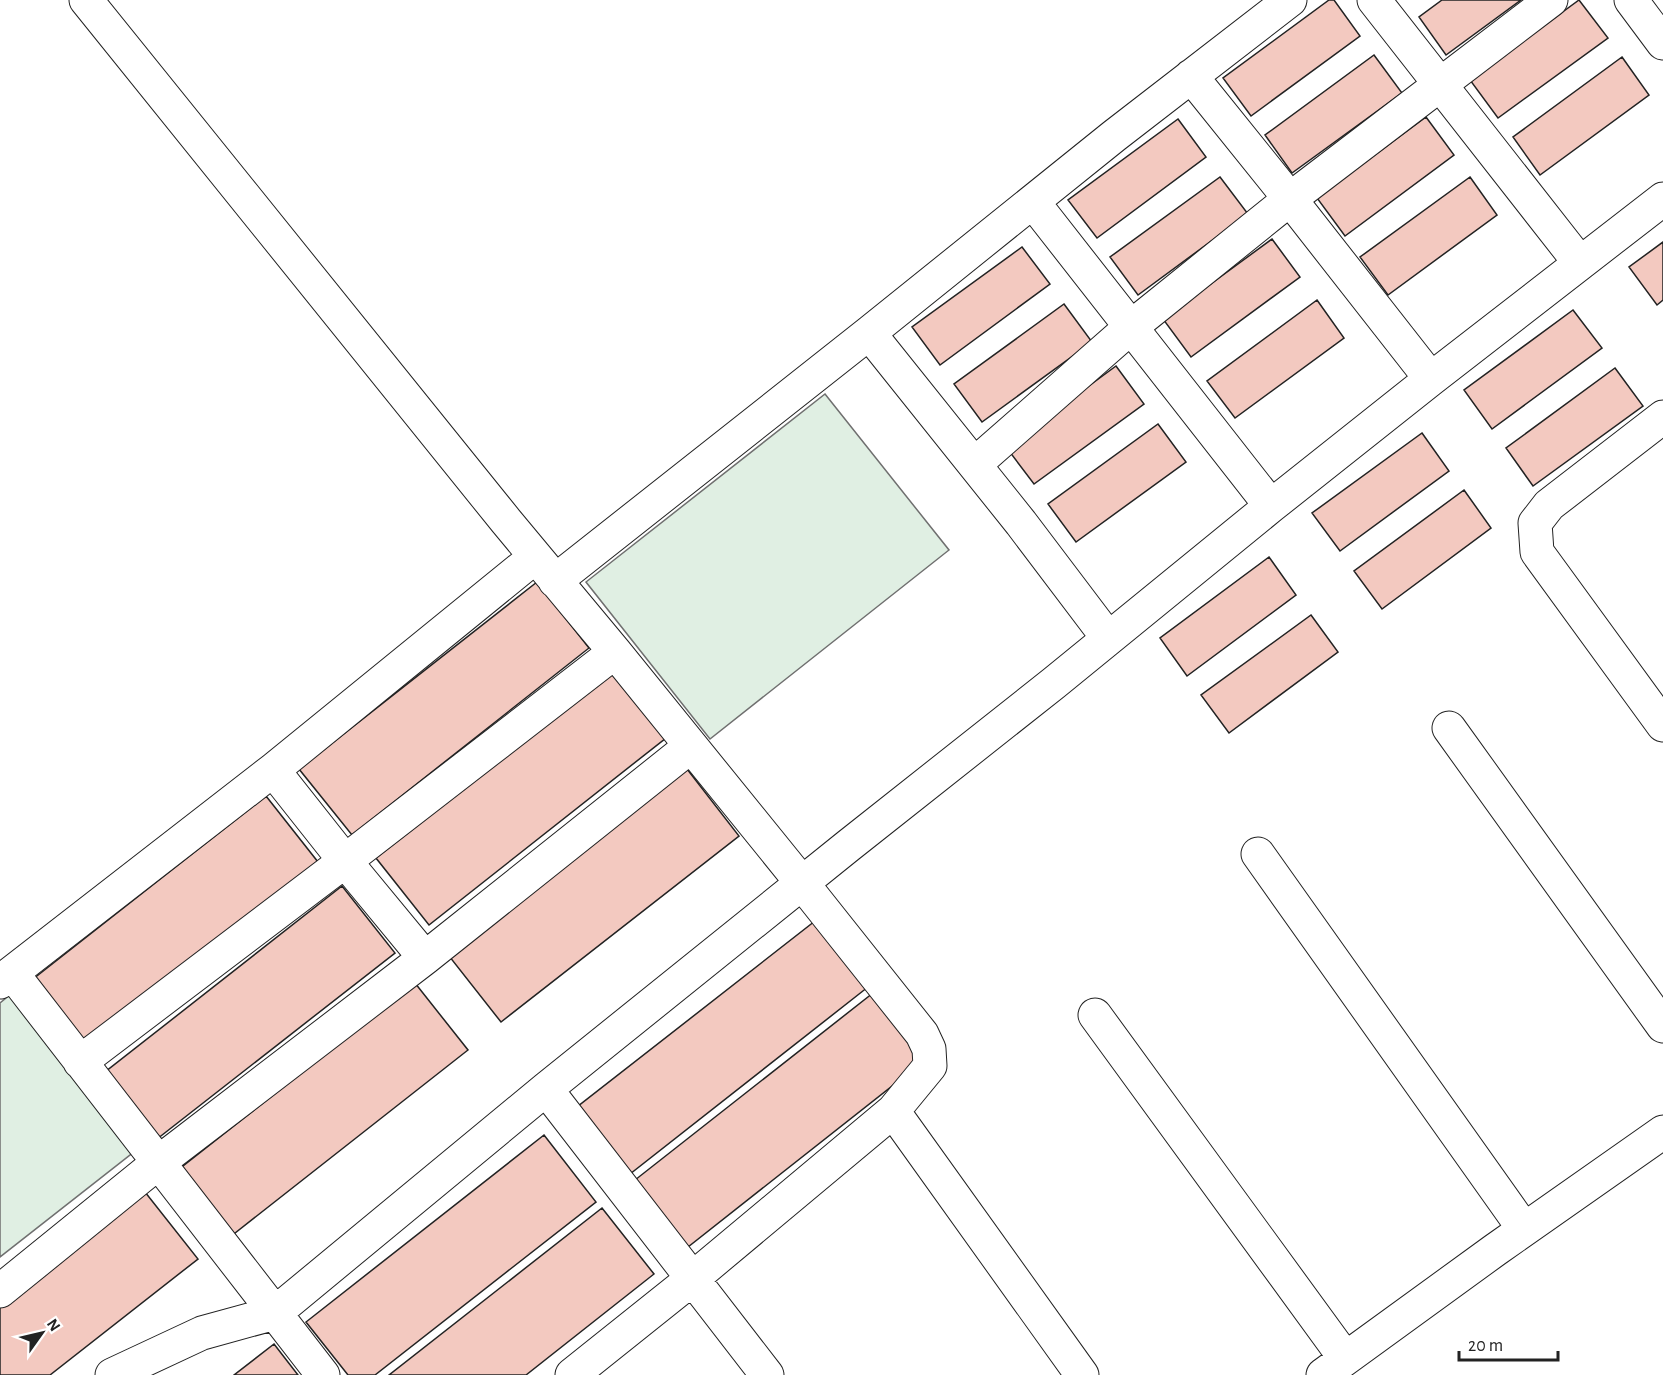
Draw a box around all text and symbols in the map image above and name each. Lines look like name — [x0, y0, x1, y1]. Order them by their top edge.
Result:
north arrow — [12, 1303, 72, 1363]
text: N — [44, 1316, 63, 1334]
scale bar — [1459, 1324, 1558, 1362]
text: 20 m — [1468, 1337, 1503, 1355]

